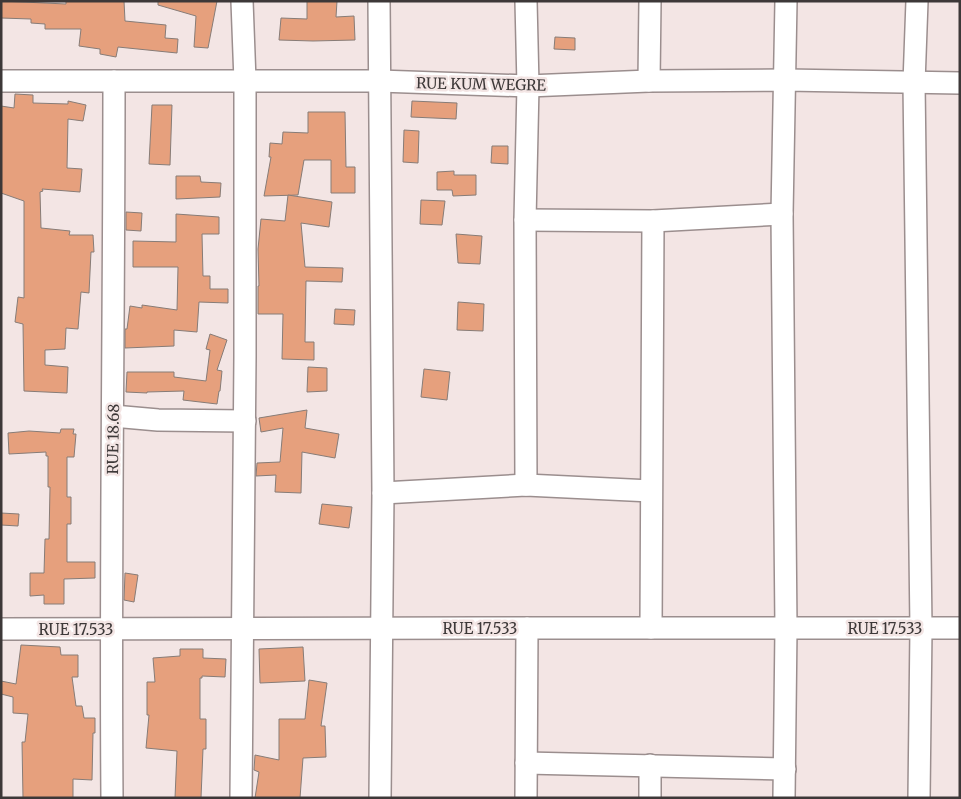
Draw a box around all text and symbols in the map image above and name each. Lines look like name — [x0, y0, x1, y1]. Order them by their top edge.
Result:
street label: RUE KUM WEGRE — [416, 73, 547, 95]
street label: RUE 18.68 — [103, 403, 123, 474]
street label: RUE 17.533 — [443, 619, 517, 638]
street label: RUE 17.533 — [848, 619, 922, 638]
street label: RUE 17.533 — [39, 620, 113, 639]

